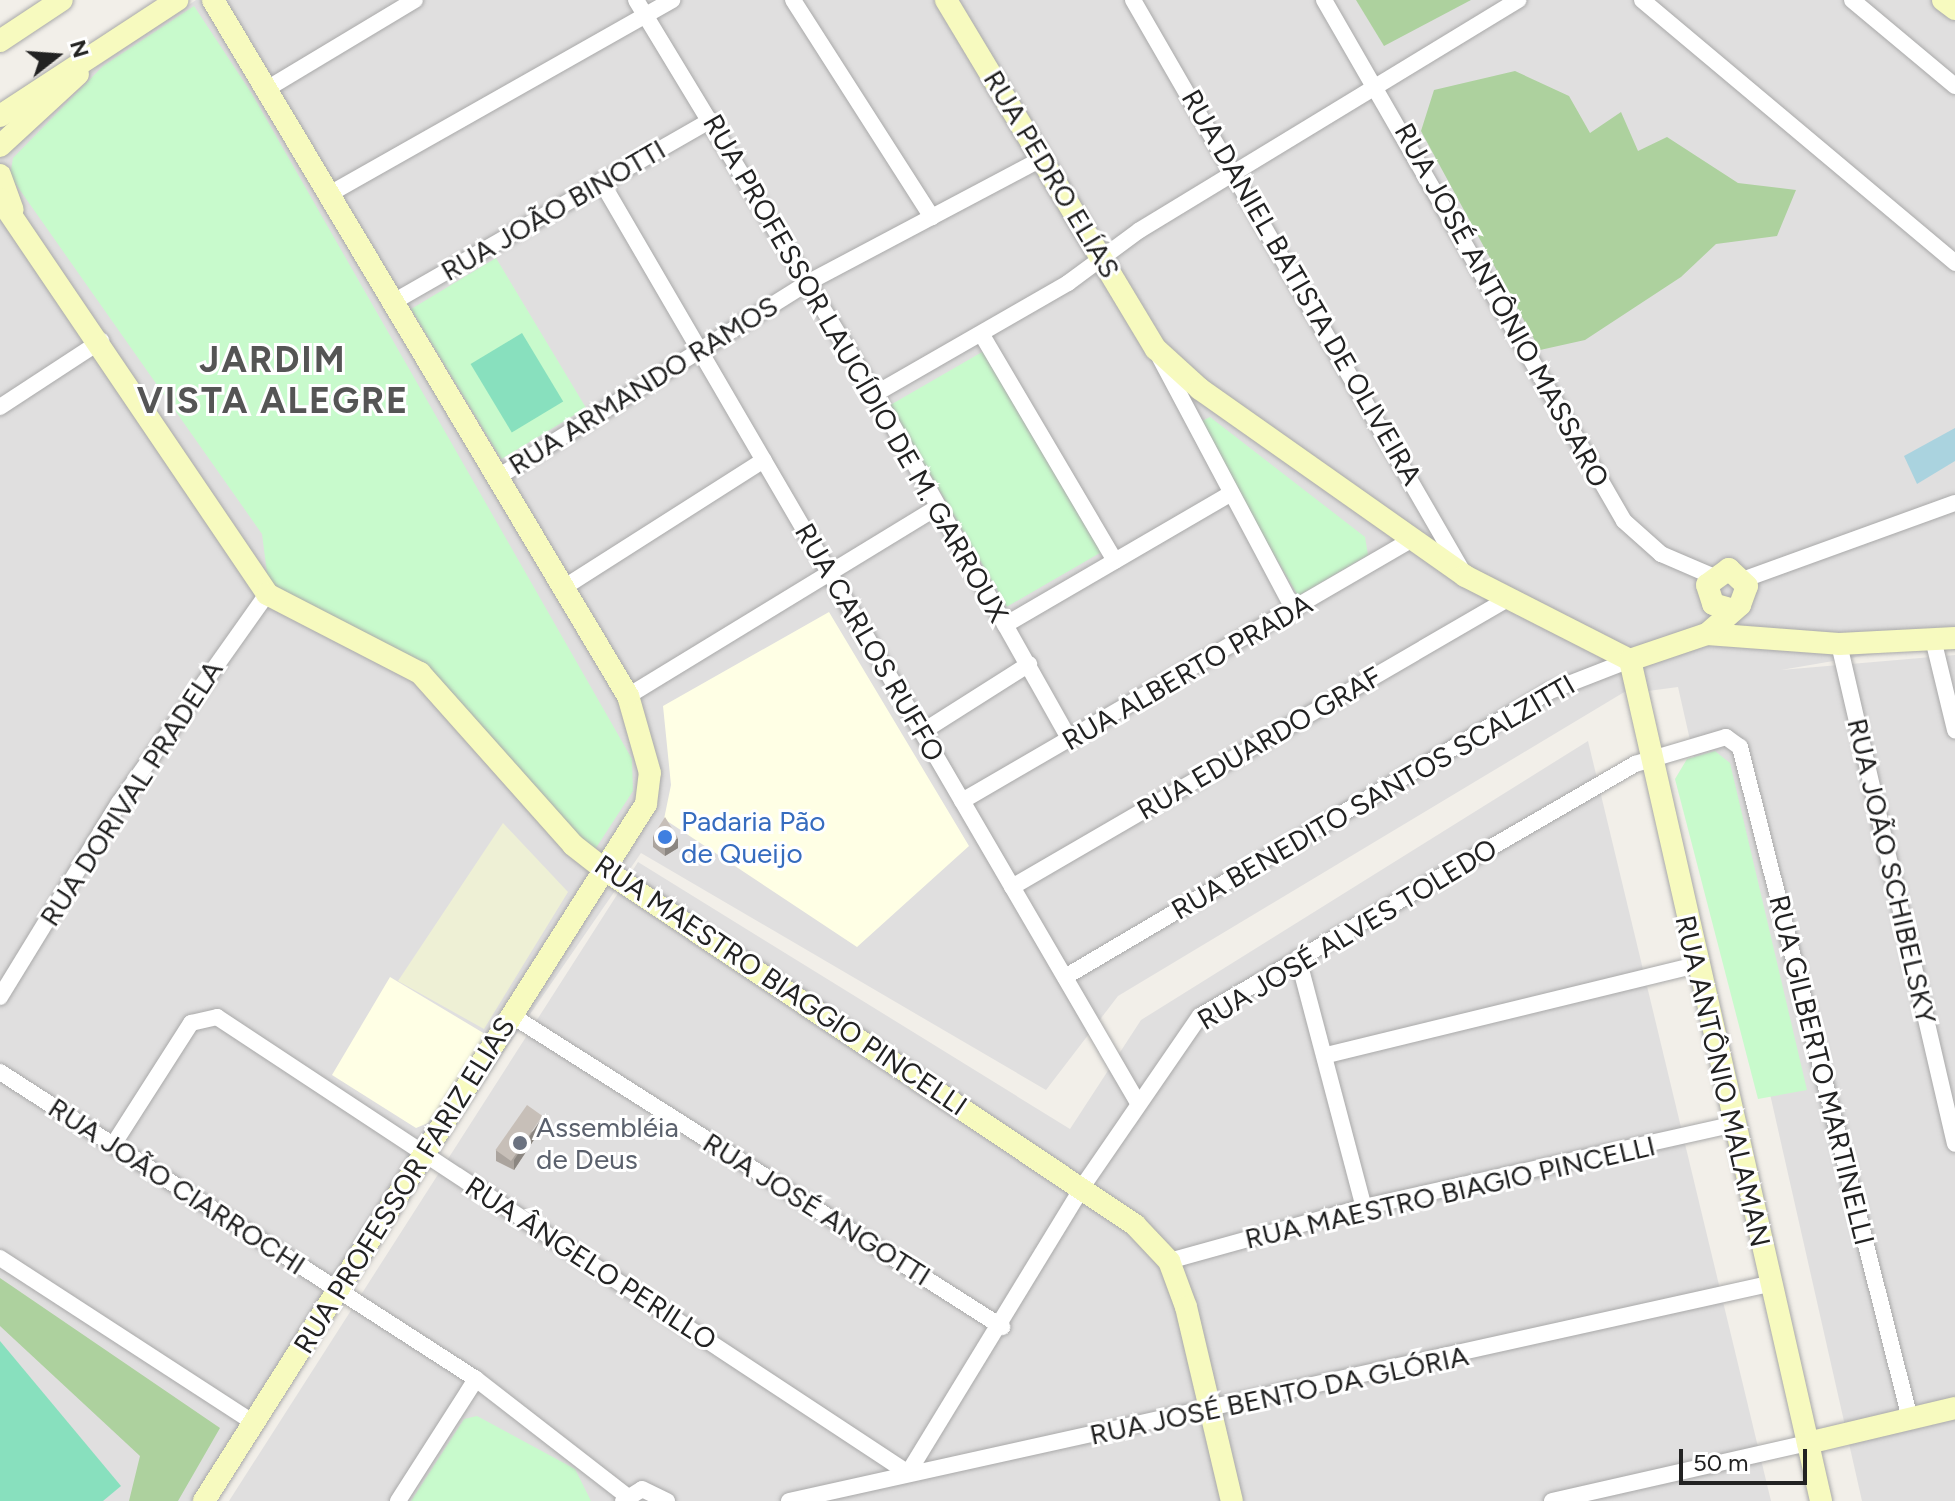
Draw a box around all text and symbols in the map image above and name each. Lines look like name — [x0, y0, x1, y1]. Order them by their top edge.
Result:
north arrow — [16, 16, 96, 96]
text: N — [64, 37, 95, 61]
street label: RUA PEDRO ELÍAS — [977, 64, 1127, 284]
street label: RUA DANIEL BATISTA DE OLIVEIRA — [1175, 83, 1429, 491]
street label: RUA PROFESSOR LAUCÍDIO DE M. GARROUX — [696, 108, 1016, 628]
street label: RUA JOSÉ ANTÔNIO MASSARO — [1388, 117, 1616, 493]
street label: RUA JOÃO BINOTTI — [435, 132, 671, 288]
street label: RUA ARMANDO RAMOS — [502, 288, 784, 482]
district label: JARDIM VISTA ALEGRE — [137, 337, 409, 422]
street label: RUA CARLOS RUFFO — [788, 517, 952, 767]
street label: RUA ALBERTO PRADA — [1056, 587, 1318, 757]
street label: RUA DORIVAL PRADELA — [32, 654, 230, 932]
street label: RUA EDUARDO GRAF — [1131, 659, 1387, 827]
street label: RUA BENEDITO SANTOS SCALZITTI — [1165, 667, 1581, 927]
street label: RUA JOÃO SCHIBELSKY — [1840, 715, 1944, 1027]
place label: Padaria Pão de Queijo — [681, 804, 825, 870]
marker: Padaria Pão de Queijo — [656, 828, 674, 846]
street label: RUA JOSÉ ALVES TOLEDO — [1191, 831, 1503, 1037]
street label: RUA MAESTRO BIAGGIO PINCELLI — [589, 848, 973, 1122]
street label: RUA GILBERTO MARTINELLI — [1762, 892, 1882, 1248]
street label: RUA ANTÔNIO MALAMAN — [1668, 912, 1778, 1250]
street label: RUA PROFESSOR FARIZ ELIAS — [286, 1011, 522, 1359]
street label: RUA JOÃO CIARROCHI — [42, 1090, 312, 1282]
place label: Assembléia de Deus — [536, 1110, 679, 1176]
street label: RUA JOSÉ ANGOTTI — [697, 1125, 937, 1293]
street label: RUA MAESTRO BIAGIO PINCELLI — [1242, 1128, 1658, 1256]
marker: Assembléia de Deus — [511, 1134, 529, 1152]
street label: RUA ÂNGELO PERILLO — [459, 1169, 723, 1357]
street label: RUA JOSÉ BENTO DA GLÓRIA — [1087, 1338, 1471, 1452]
scale bar — [1683, 1433, 1811, 1483]
text: 50 m — [1693, 1448, 1749, 1477]

